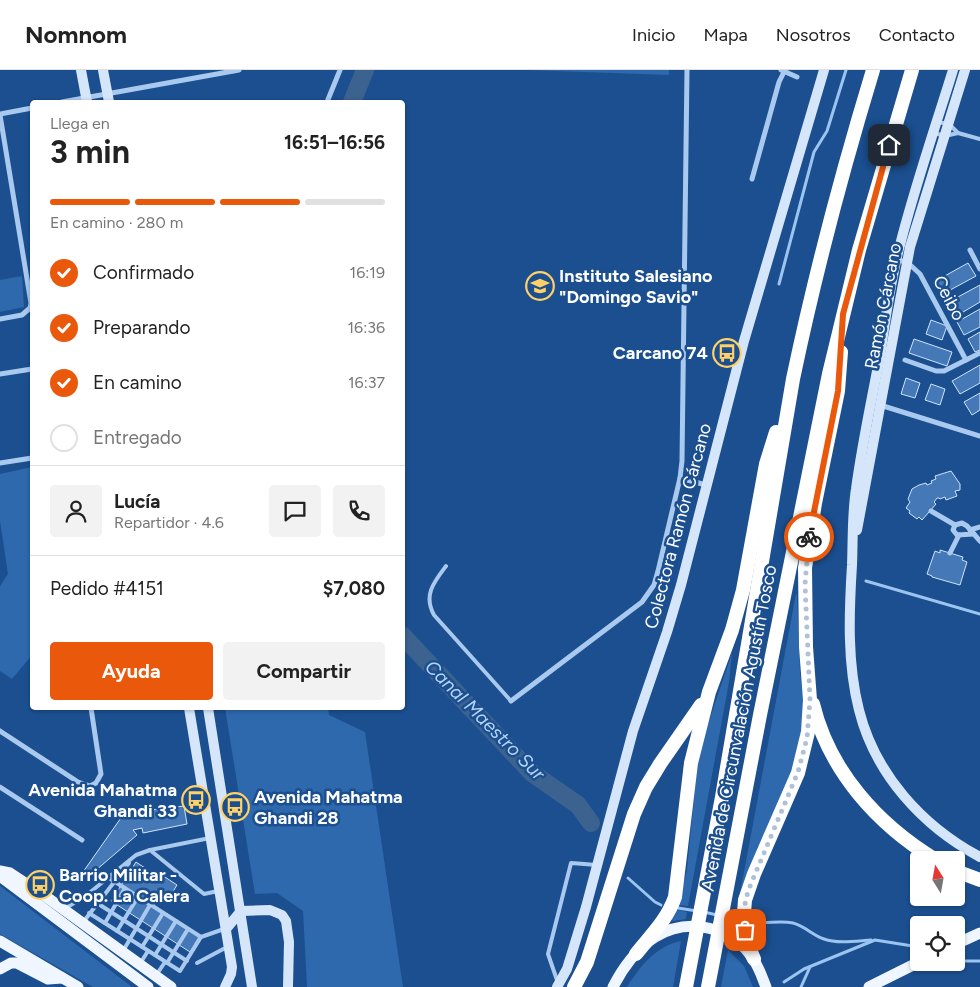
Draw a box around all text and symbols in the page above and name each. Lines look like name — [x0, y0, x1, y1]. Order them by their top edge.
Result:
text: Nomnom — [25, 20, 127, 49]
text: Inicio — [632, 24, 676, 46]
text: Mapa — [704, 24, 748, 46]
text: Nosotros — [776, 24, 851, 46]
text: Contacto — [879, 24, 955, 46]
text: Llega en — [50, 114, 110, 133]
pin — [868, 124, 910, 166]
text: 16:51–16:56 — [284, 131, 385, 154]
icon: home — [875, 131, 903, 159]
text: 3 min — [50, 133, 130, 171]
text: En camino · 280 m — [50, 213, 183, 232]
street label: Ramón Cárcano — [860, 241, 906, 371]
icon: check — [50, 259, 78, 287]
text: Confirmado — [93, 261, 194, 284]
text: 16:19 — [350, 263, 385, 282]
place label: Instituto Salesiano "Domingo Savio" — [559, 265, 712, 308]
school or university icon: Instituto Salesiano "Domingo Savio" — [525, 271, 555, 301]
street label: Ceibo — [928, 272, 970, 324]
icon: check — [50, 314, 78, 342]
text: Preparando — [93, 316, 191, 339]
text: 16:36 — [348, 318, 385, 337]
bus stop icon: Carcano 74 — [712, 338, 742, 368]
place label: Carcano 74 — [613, 342, 708, 364]
icon: check — [50, 369, 78, 397]
text: En camino — [93, 371, 182, 394]
text: 16:37 — [348, 373, 385, 392]
street label: Colectora Ramón Cárcano — [640, 421, 716, 631]
text: Entregado — [93, 426, 182, 449]
button: person — [50, 485, 102, 537]
button: chat — [269, 485, 321, 537]
button: phone — [333, 485, 385, 537]
text: Lucía — [114, 490, 160, 513]
courier — [784, 512, 834, 562]
text: Repartidor · 4.6 — [114, 513, 224, 532]
icon: bike — [795, 523, 823, 551]
street label: Avenida de Circunvalación Agustín Tosco — [697, 563, 781, 893]
text: Pedido #4151 — [50, 577, 164, 600]
text: $7,080 — [323, 577, 385, 600]
button: Ayuda — [50, 642, 213, 700]
button: Compartir — [223, 642, 385, 700]
water label: Canal Maestro Sur — [420, 655, 550, 785]
place label: Avenida Mahatma Ghandi 33 — [28, 779, 177, 822]
bus stop icon: Avenida Mahatma Ghandi 33 — [181, 785, 211, 815]
place label: Avenida Mahatma Ghandi 28 — [254, 786, 403, 829]
bus stop icon: Avenida Mahatma Ghandi 28 — [220, 792, 250, 822]
north arrow — [910, 851, 965, 906]
map controls — [910, 851, 965, 971]
place label: Barrio Militar - Coop. La Calera — [59, 864, 190, 907]
bus stop icon: Barrio Militar - Coop. La Calera — [25, 870, 55, 900]
pin — [724, 909, 766, 951]
icon: bag — [731, 916, 759, 944]
button: locate — [910, 916, 965, 971]

